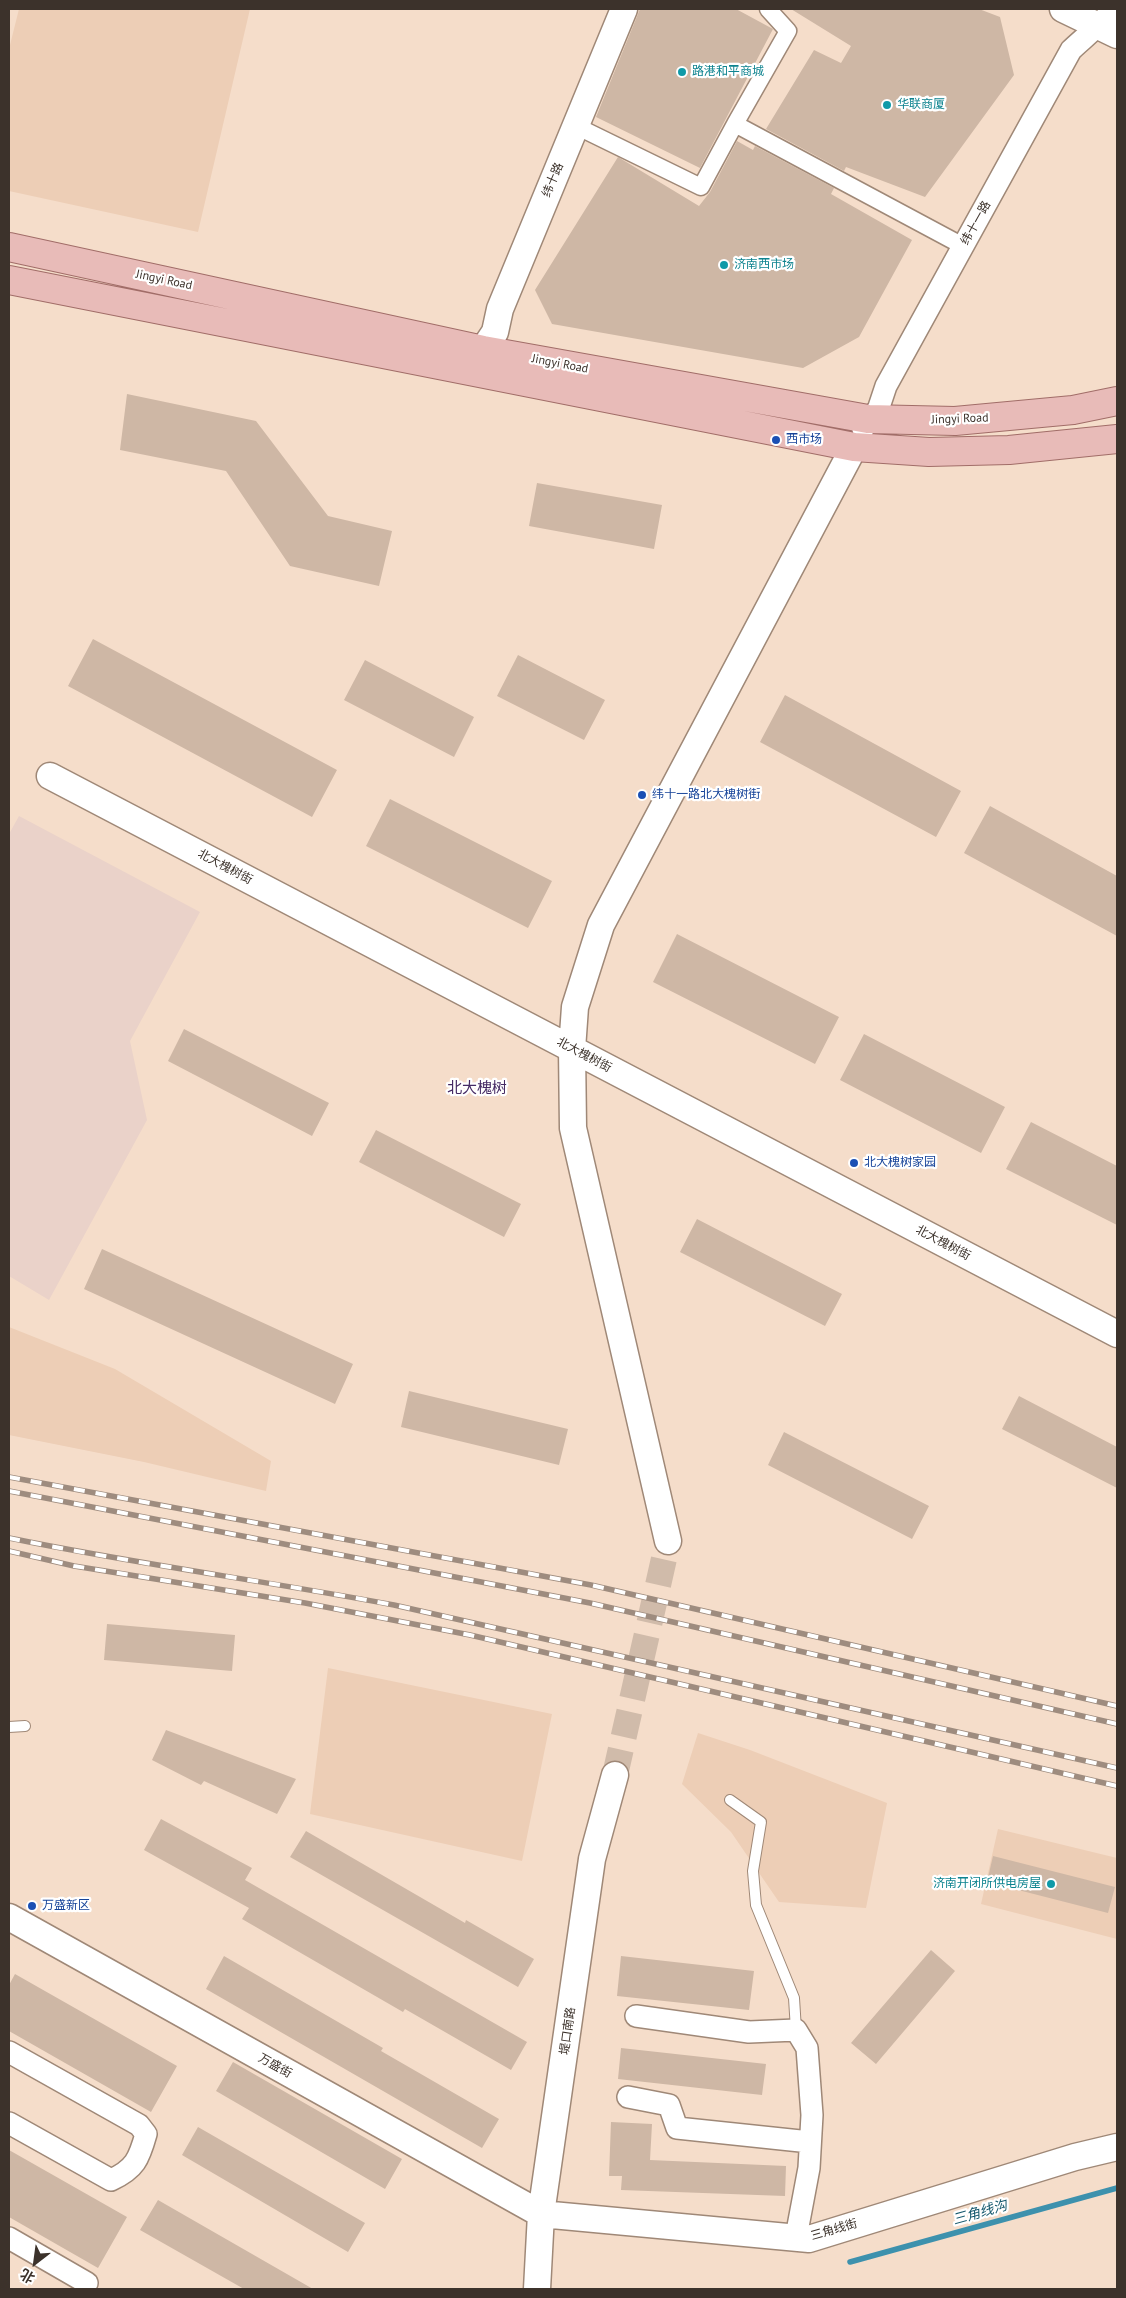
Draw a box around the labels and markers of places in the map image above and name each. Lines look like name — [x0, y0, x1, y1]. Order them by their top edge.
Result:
place label: 路港和平商城 — [692, 65, 764, 79]
marker: 路港和平商城 — [676, 66, 688, 78]
place label: 华联商厦 — [897, 98, 945, 112]
marker: 华联商厦 — [881, 99, 893, 111]
place label: 济南西市场 — [734, 258, 794, 272]
marker: 济南西市场 — [718, 259, 730, 271]
place label: 西市场 — [786, 433, 822, 447]
marker: 西市场 — [770, 434, 782, 446]
place label: 纬十一路北大槐树街 — [652, 788, 760, 802]
marker: 纬十一路北大槐树街 — [636, 789, 648, 801]
place label: 北大槐树家园 — [864, 1156, 936, 1170]
marker: 北大槐树家园 — [848, 1157, 860, 1169]
place label: 济南开闭所供电房屋 — [933, 1877, 1041, 1891]
marker: 济南开闭所供电房屋 — [1045, 1878, 1057, 1890]
place label: 万盛新区 — [42, 1899, 90, 1913]
marker: 万盛新区 — [26, 1900, 38, 1912]

